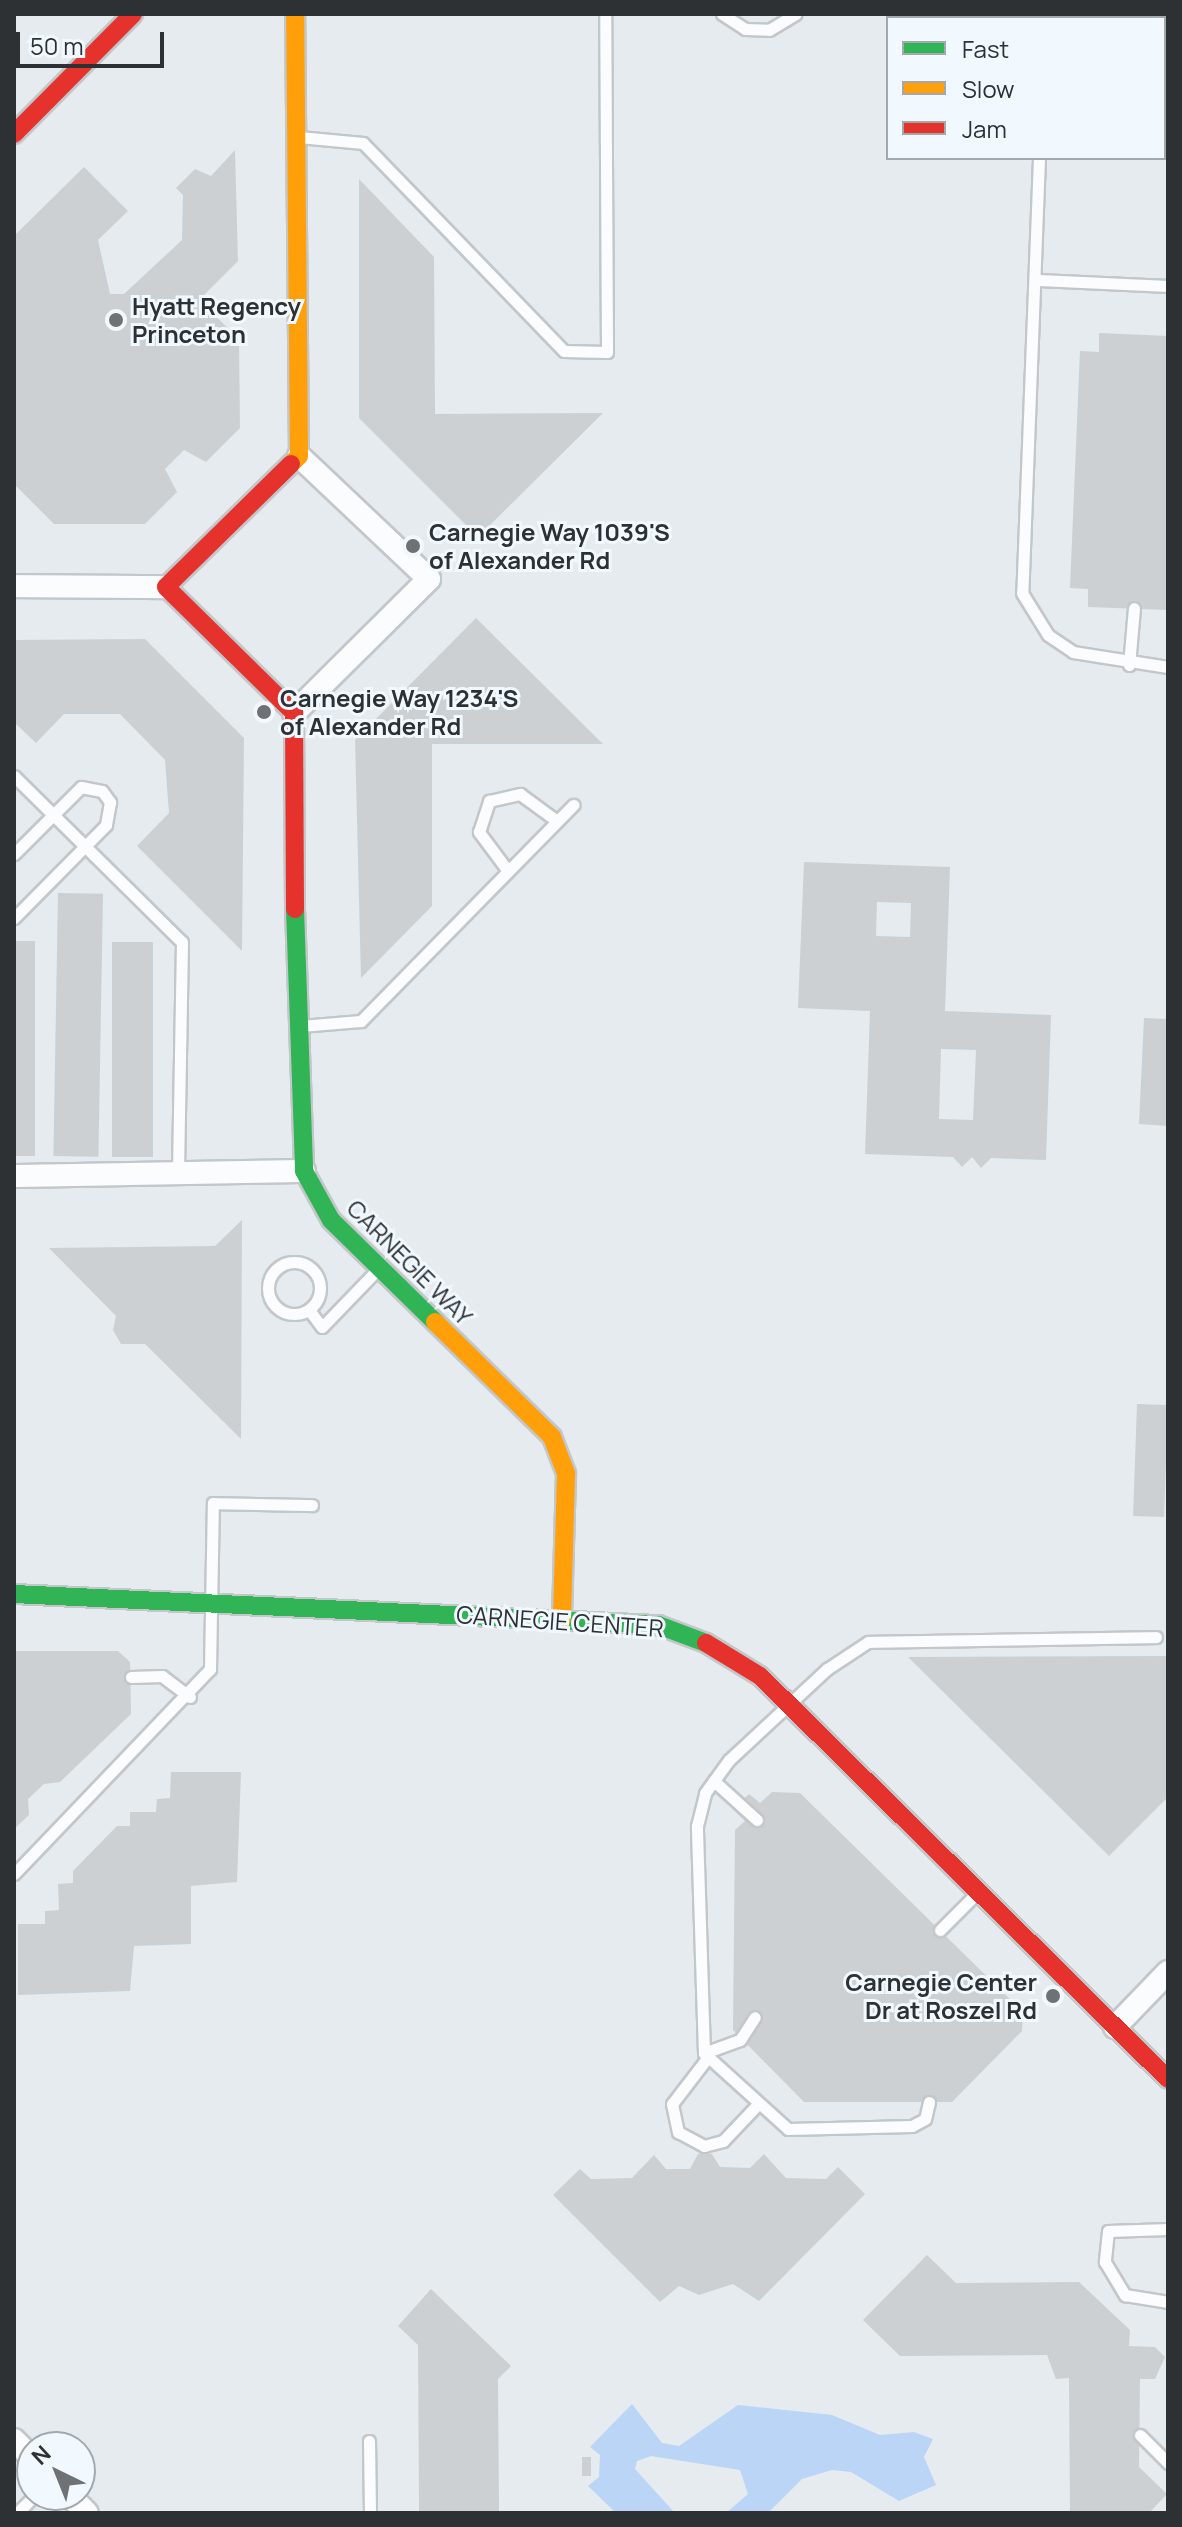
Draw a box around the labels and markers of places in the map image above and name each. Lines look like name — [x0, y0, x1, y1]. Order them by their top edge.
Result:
place label: Hyatt Regency Princeton — [132, 292, 301, 348]
marker: Hyatt Regency Princeton — [107, 311, 125, 329]
place label: Carnegie Way 1039'S of Alexander Rd — [429, 518, 670, 574]
marker: Carnegie Way 1039'S of Alexander Rd — [404, 537, 422, 555]
place label: Carnegie Way 1234'S of Alexander Rd — [280, 684, 518, 740]
marker: Carnegie Way 1234'S of Alexander Rd — [255, 703, 273, 721]
place label: Carnegie Center Dr at Roszel Rd — [845, 1968, 1037, 2024]
marker: Carnegie Center Dr at Roszel Rd — [1044, 1987, 1062, 2005]

